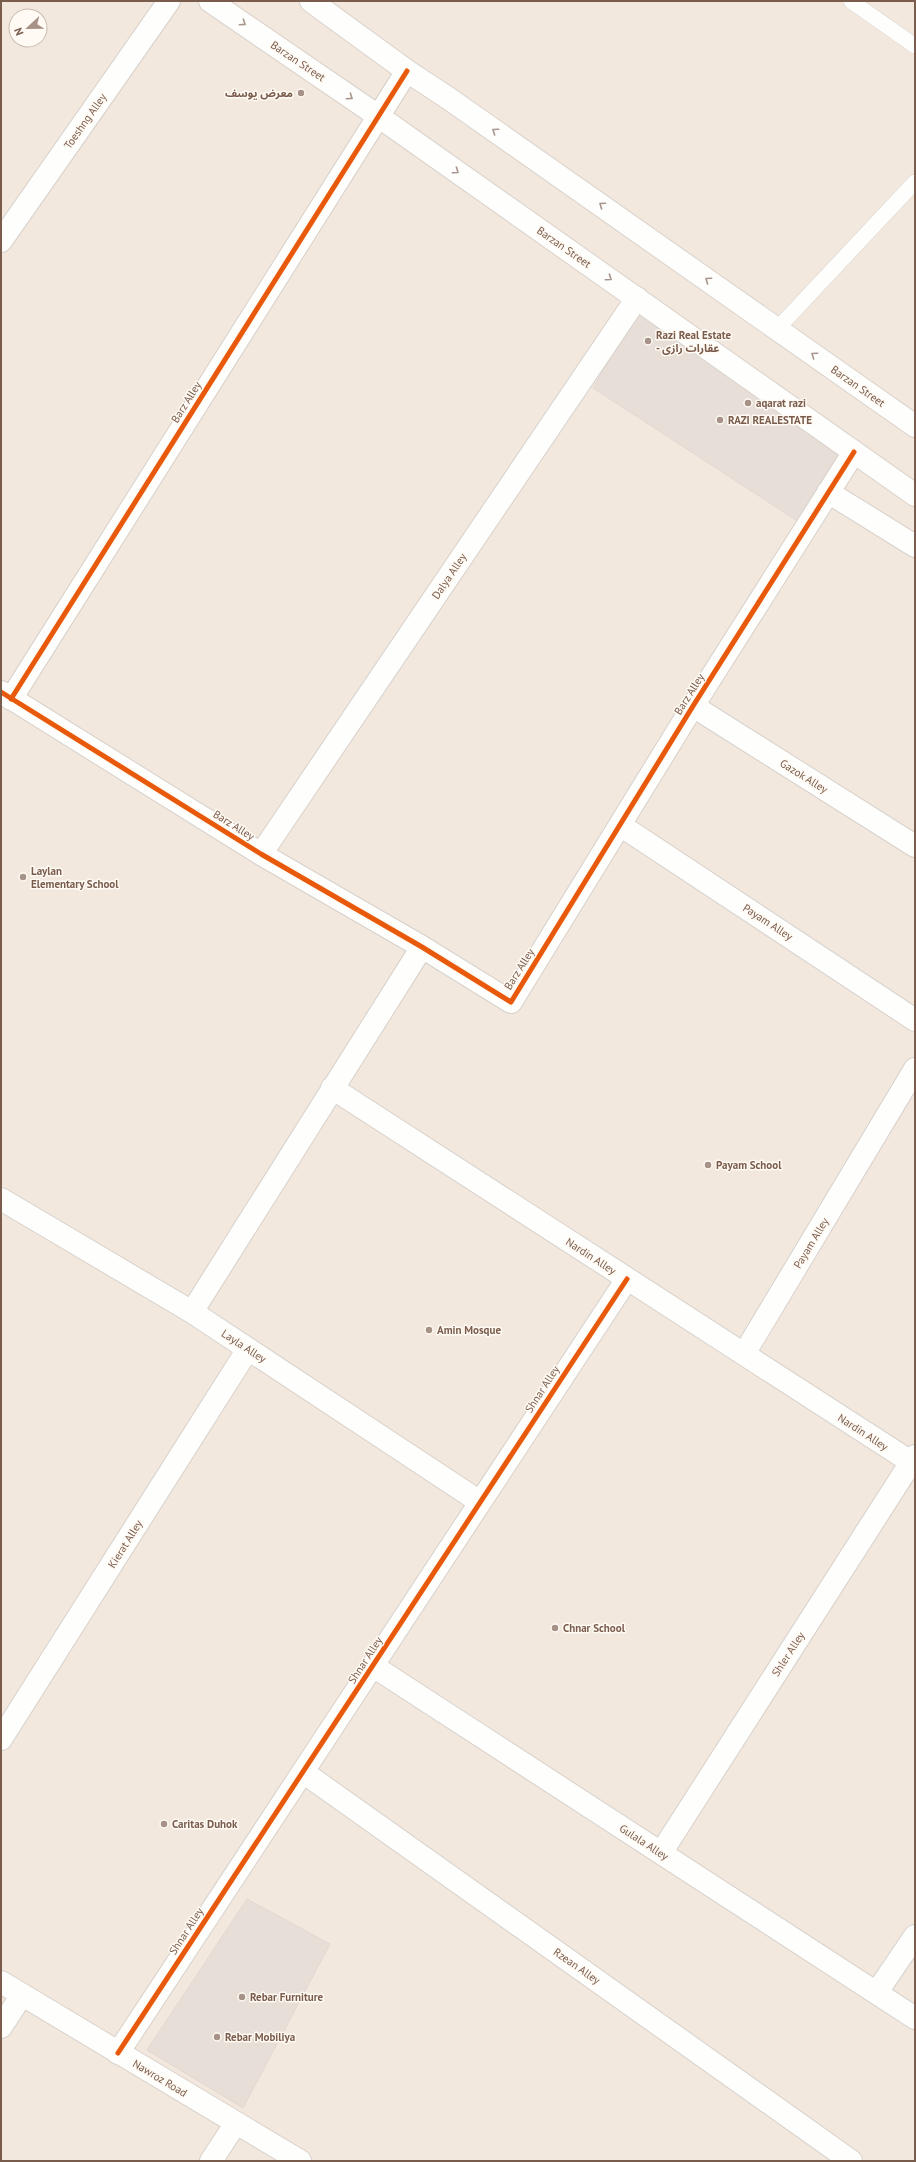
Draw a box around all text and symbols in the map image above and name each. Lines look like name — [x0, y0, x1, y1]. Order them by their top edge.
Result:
north arrow — [8, 8, 48, 48]
one-way arrow — [238, 18, 245, 25]
text: N — [11, 26, 27, 38]
street label: Barzan Street — [268, 38, 328, 85]
place label: معرض يوسف — [225, 86, 293, 100]
marker: معرض يوسف — [296, 88, 306, 98]
street label: Toeshng Alley — [61, 90, 110, 152]
one-way arrow — [346, 92, 353, 100]
one-way arrow — [493, 129, 500, 136]
one-way arrow — [452, 166, 459, 173]
one-way arrow — [599, 203, 606, 210]
street label: Barzan Street — [534, 223, 594, 271]
one-way arrow — [604, 273, 611, 280]
one-way arrow — [705, 277, 712, 285]
place label: Razi Real Estate - عقارات رازی — [656, 328, 731, 355]
marker: Razi Real Estate - عقارات رازی — [643, 336, 653, 346]
one-way arrow — [812, 353, 819, 360]
street label: Barzan Street — [828, 362, 888, 410]
street label: Barz Alley — [168, 378, 205, 425]
place label: aqarat razi — [756, 396, 806, 410]
marker: aqarat razi — [743, 398, 753, 408]
place label: RAZI REALESTATE — [728, 413, 812, 427]
marker: RAZI REALESTATE — [715, 415, 725, 425]
street label: Dalya Alley — [429, 550, 470, 602]
street label: Barz Alley — [671, 670, 708, 717]
street label: Gazok Alley — [778, 756, 831, 797]
street label: Barz Alley — [211, 807, 258, 844]
place label: Laylan Elementary School — [31, 864, 119, 891]
marker: Laylan Elementary School — [18, 872, 28, 882]
street label: Payam Alley — [740, 901, 796, 944]
street label: Barz Alley — [501, 945, 538, 992]
place label: Payam School — [716, 1158, 782, 1172]
marker: Payam School — [703, 1160, 713, 1170]
street label: Payam Alley — [790, 1214, 832, 1271]
street label: Nardin Alley — [563, 1234, 620, 1278]
place label: Amin Mosque — [437, 1323, 501, 1337]
marker: Amin Mosque — [424, 1325, 434, 1335]
street label: Layla Alley — [219, 1326, 270, 1366]
street label: Shnar Alley — [522, 1362, 563, 1415]
street label: Nardin Alley — [835, 1410, 892, 1454]
street label: Kierat Alley — [105, 1517, 146, 1571]
place label: Chnar School — [563, 1621, 626, 1635]
marker: Chnar School — [550, 1623, 560, 1633]
street label: Shler Alley — [768, 1628, 808, 1679]
street label: Shnar Alley — [345, 1633, 386, 1686]
place label: Caritas Duhok — [172, 1817, 238, 1831]
marker: Caritas Duhok — [159, 1819, 169, 1829]
street label: Gulala Alley — [617, 1821, 672, 1864]
street label: Shnar Alley — [166, 1904, 207, 1957]
street label: Rzean Alley — [551, 1945, 604, 1988]
place label: Rebar Furniture — [250, 1990, 324, 2004]
marker: Rebar Furniture — [237, 1992, 247, 2002]
place label: Rebar Mobiliya — [225, 2030, 295, 2044]
marker: Rebar Mobiliya — [212, 2032, 222, 2042]
street label: Nawroz Road — [130, 2056, 190, 2100]

